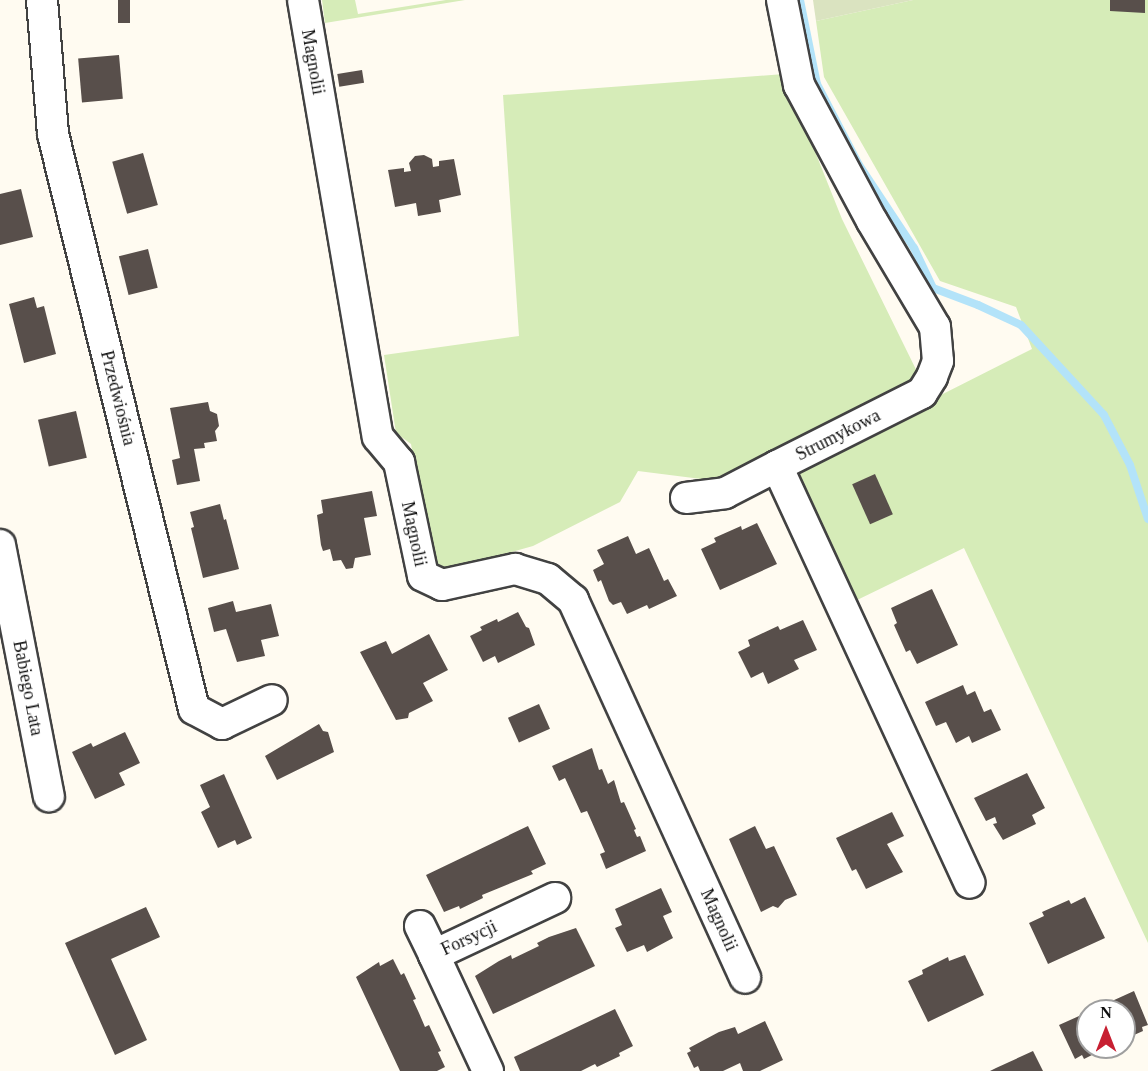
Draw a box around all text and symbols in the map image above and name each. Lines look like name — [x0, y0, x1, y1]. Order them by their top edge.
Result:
street label: Magnolii — [297, 28, 329, 96]
street label: Przedwiośnia — [96, 348, 140, 448]
street label: Strumykowa — [792, 404, 884, 466]
street label: Magnolii — [397, 499, 431, 569]
street label: Babiego Lata — [8, 639, 48, 737]
street label: Magnolii — [696, 885, 742, 955]
street label: Forsycji — [438, 916, 500, 960]
north arrow — [1076, 999, 1136, 1059]
text: N — [1100, 1004, 1112, 1021]

